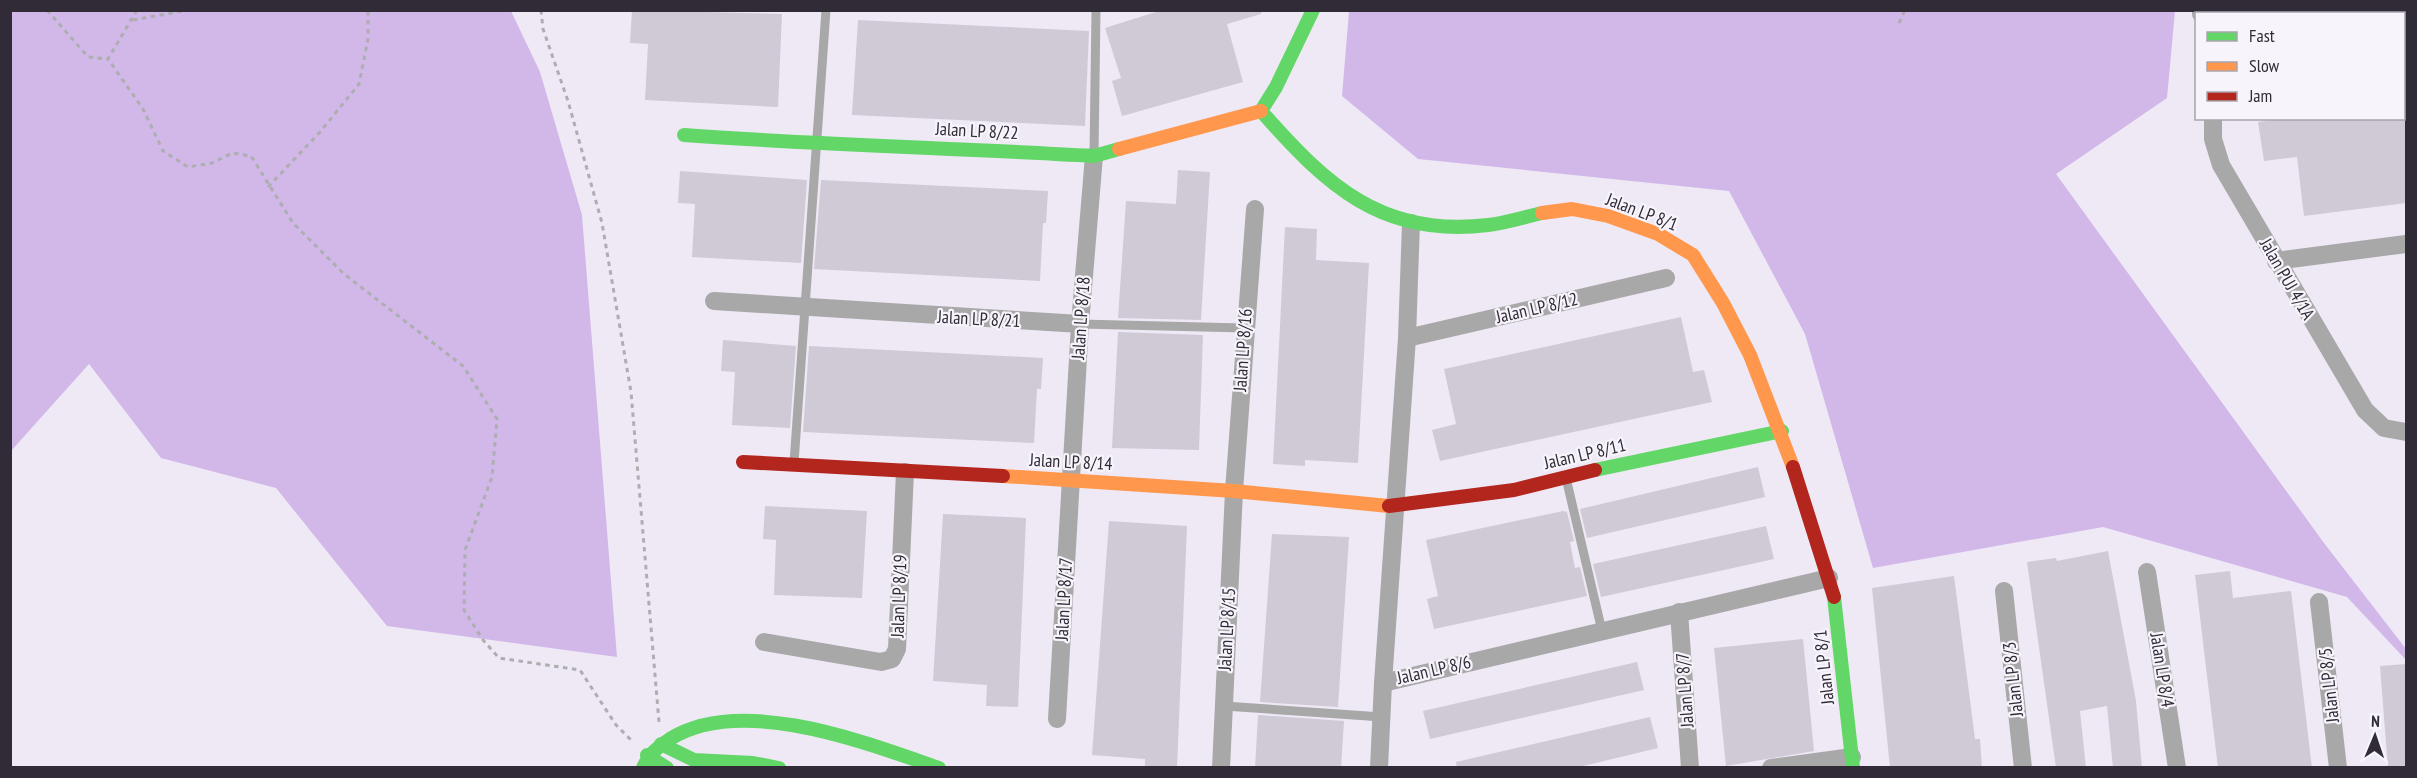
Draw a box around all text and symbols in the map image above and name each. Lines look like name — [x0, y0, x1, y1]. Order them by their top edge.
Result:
legend — [2195, 12, 2405, 120]
text: Fast — [2249, 24, 2275, 47]
text: Slow — [2249, 54, 2280, 77]
text: Jam — [2248, 84, 2272, 107]
street label: Jalan LP 8/22 — [934, 117, 1019, 144]
street label: Jalan LP 8/1 — [1602, 187, 1681, 236]
street label: Jalan PUJ 4/1A — [2254, 233, 2320, 324]
street label: Jalan LP 8/18 — [1066, 276, 1095, 361]
street label: Jalan LP 8/12 — [1493, 287, 1580, 328]
street label: Jalan LP 8/21 — [936, 305, 1021, 332]
street label: Jalan LP 8/16 — [1228, 308, 1257, 393]
street label: Jalan LP 8/11 — [1541, 433, 1628, 474]
street label: Jalan LP 8/14 — [1028, 448, 1113, 475]
street label: Jalan LP 8/19 — [886, 554, 911, 639]
street label: Jalan LP 8/17 — [1050, 557, 1077, 642]
street label: Jalan LP 8/15 — [1213, 587, 1240, 672]
street label: Jalan LP 8/1 — [1808, 629, 1839, 707]
street label: Jalan LP 8/4 — [2145, 630, 2180, 709]
street label: Jalan LP 8/3 — [1997, 641, 2028, 719]
street label: Jalan LP 8/5 — [2313, 647, 2344, 725]
street label: Jalan LP 8/6 — [1394, 650, 1473, 689]
street label: Jalan LP 8/7 — [1670, 652, 1699, 729]
north arrow — [2345, 706, 2405, 766]
text: N — [2371, 711, 2380, 731]

